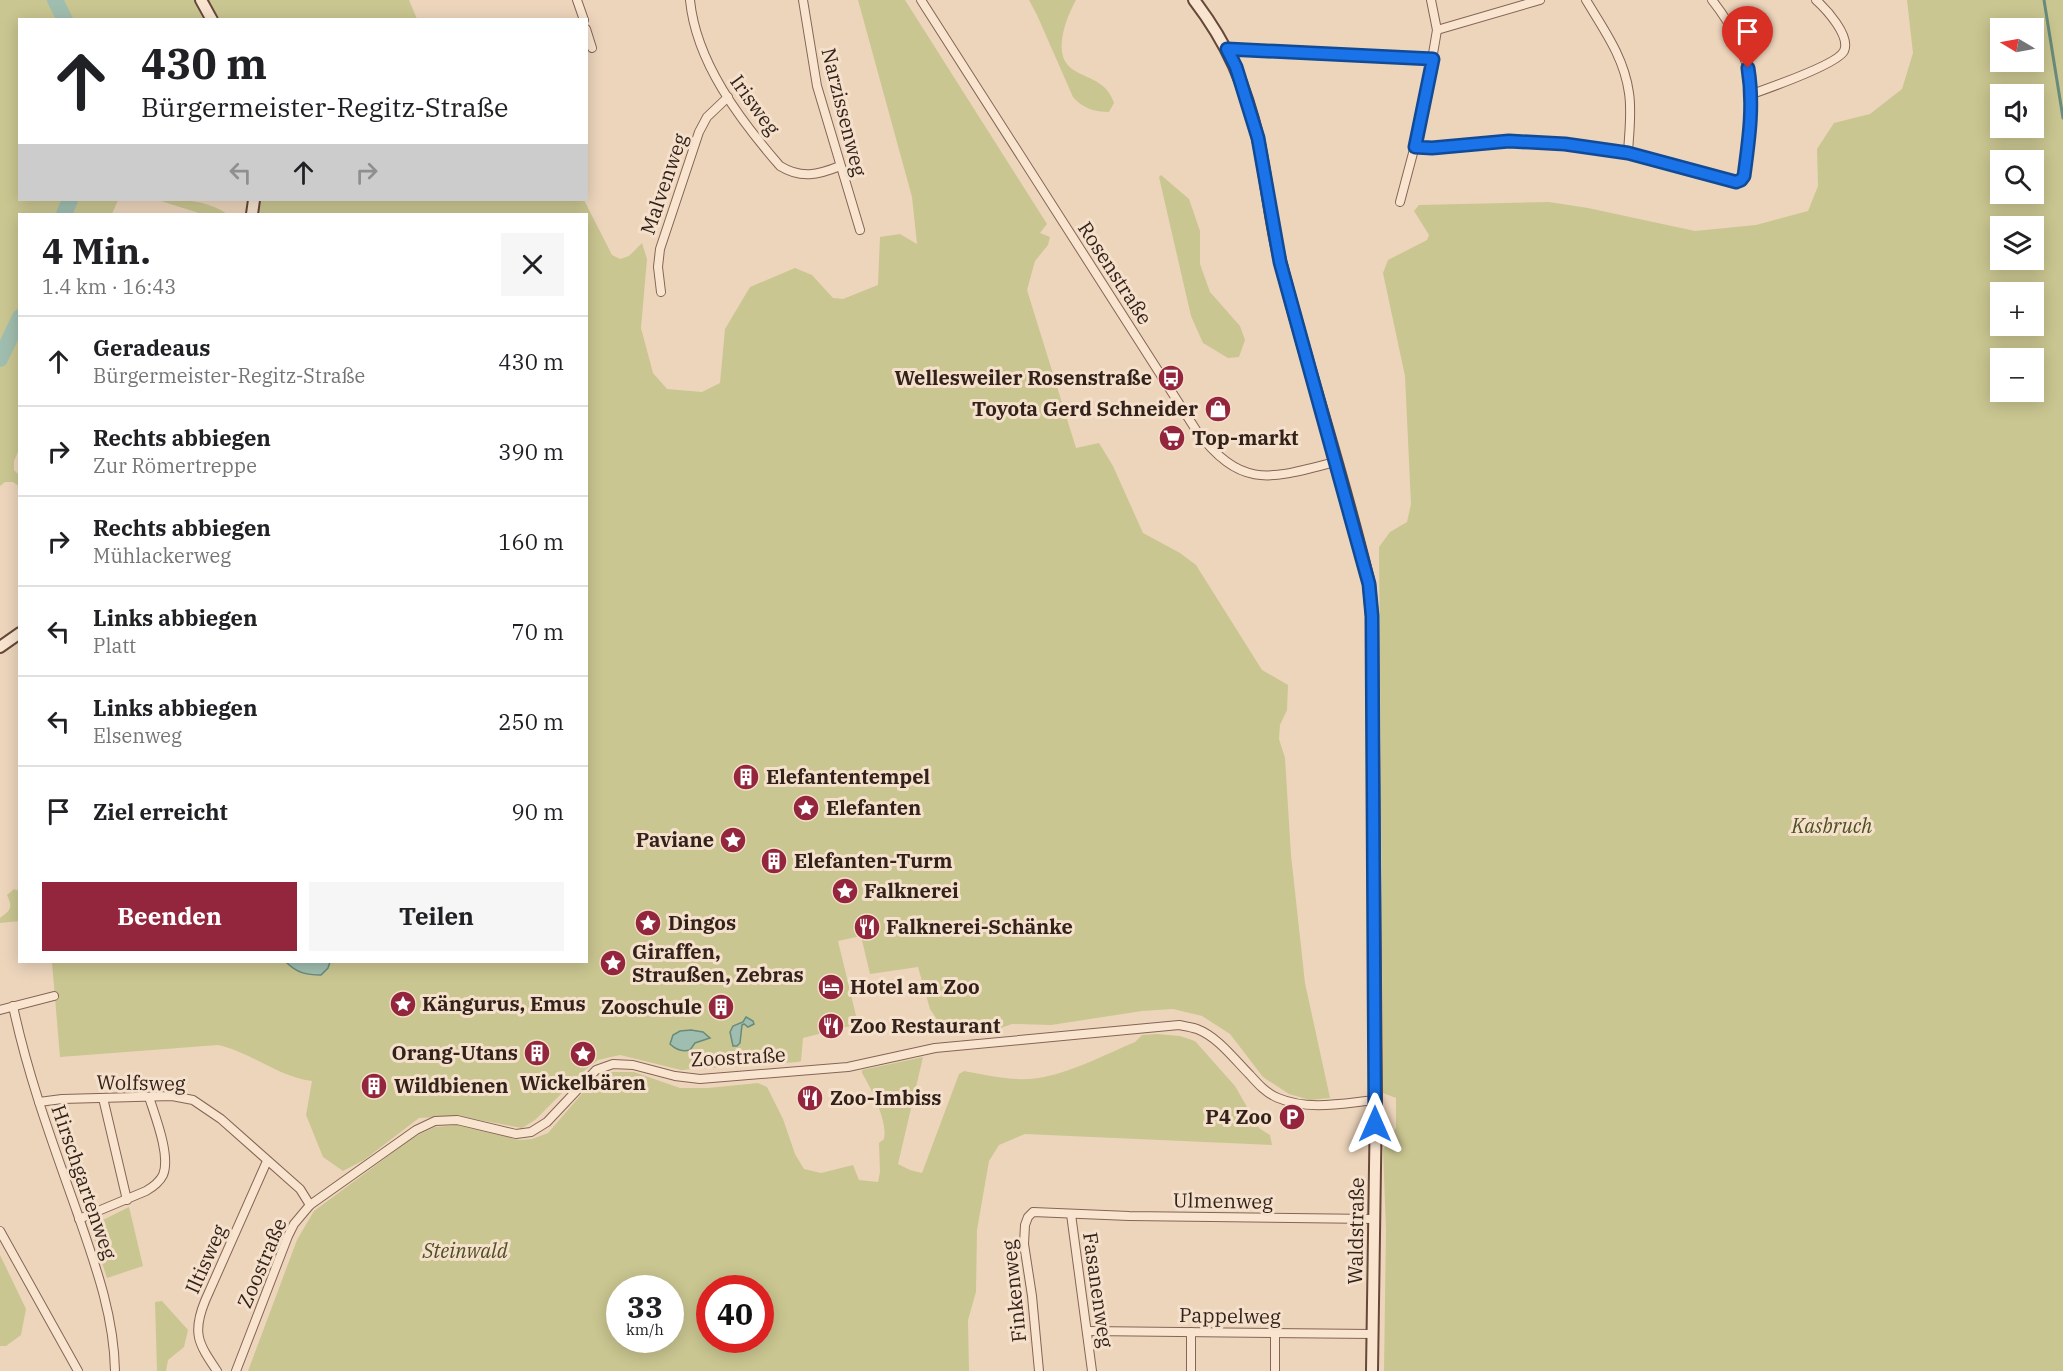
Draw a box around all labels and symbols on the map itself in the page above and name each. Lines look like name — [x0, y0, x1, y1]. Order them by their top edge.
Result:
pin — [1722, 6, 1773, 68]
north arrow — [1990, 18, 2044, 72]
street label: Narzissenweg — [815, 45, 874, 179]
street label: Irisweg — [724, 69, 787, 141]
street label: Malvenweg — [634, 130, 693, 238]
street label: Rosenstraße — [1072, 216, 1159, 329]
bus stop icon: Wellesweiler Rosenstraße — [1156, 363, 1186, 393]
place label: Wellesweiler Rosenstraße — [894, 364, 1152, 391]
shop icon: Toyota Gerd Schneider — [1203, 394, 1233, 424]
place label: Toyota Gerd Schneider — [972, 395, 1198, 422]
supermarket icon: Top-markt — [1157, 423, 1187, 453]
place label: Top-markt — [1192, 424, 1299, 451]
building icon: Elefantentempel — [731, 762, 761, 792]
place label: Elefantentempel — [766, 763, 930, 790]
place icon: Elefanten — [791, 793, 821, 823]
place label: Elefanten — [826, 794, 921, 821]
park label: Kasbruch — [1791, 812, 1872, 839]
place icon: Paviane — [718, 825, 748, 855]
place label: Paviane — [636, 826, 714, 853]
building icon: Elefanten-Turm — [759, 846, 789, 876]
place label: Elefanten-Turm — [794, 847, 952, 874]
place icon: Falknerei — [830, 876, 860, 906]
place label: Falknerei — [864, 877, 959, 904]
place icon: Dingos — [633, 908, 663, 938]
place label: Dingos — [668, 909, 736, 936]
restaurant icon: Falknerei-Schänke — [852, 912, 882, 942]
place label: Falknerei-Schänke — [886, 913, 1073, 940]
place label: Giraffen, Straußen, Zebras — [632, 938, 804, 988]
place icon: Giraffen, Straußen, Zebras — [598, 948, 628, 978]
hotel icon: Hotel am Zoo — [816, 972, 846, 1002]
place label: Hotel am Zoo — [850, 973, 980, 1000]
place icon: Kängurus, Emus — [388, 989, 418, 1019]
place label: Kängurus, Emus — [422, 990, 586, 1017]
building icon: Zooschule — [706, 992, 736, 1022]
place label: Zooschule — [601, 993, 702, 1020]
restaurant icon: Zoo Restaurant — [816, 1011, 846, 1041]
place label: Zoo Restaurant — [850, 1012, 1001, 1039]
building icon: Orang-Utans — [522, 1038, 552, 1068]
place label: Orang-Utans — [391, 1039, 518, 1066]
place icon: Wickelbären — [568, 1039, 598, 1069]
street label: Zoostraße — [690, 1041, 786, 1072]
street label: Wolfsweg — [96, 1068, 186, 1097]
place label: Wickelbären — [520, 1069, 646, 1096]
building icon: Wildbienen — [359, 1071, 389, 1101]
place label: Wildbienen — [394, 1072, 508, 1099]
restaurant icon: Zoo-Imbiss — [795, 1083, 825, 1113]
place label: Zoo-Imbiss — [830, 1084, 941, 1111]
position arrow — [1343, 1092, 1407, 1156]
street label: Hirschgartenweg — [45, 1101, 124, 1263]
parking icon: P4 Zoo — [1277, 1102, 1307, 1132]
place label: P4 Zoo — [1205, 1103, 1272, 1130]
street label: Waldstraße — [1341, 1177, 1370, 1285]
street label: Ulmenweg — [1173, 1186, 1273, 1215]
street label: Zoostraße — [230, 1214, 293, 1312]
street label: Iltisweg — [178, 1220, 233, 1298]
street label: Fasanenweg — [1077, 1230, 1120, 1350]
park label: Steinwald — [421, 1237, 509, 1264]
street label: Finkenweg — [995, 1238, 1032, 1344]
speed limit sign: 40 — [696, 1275, 774, 1353]
street label: Pappelweg — [1179, 1301, 1281, 1330]

